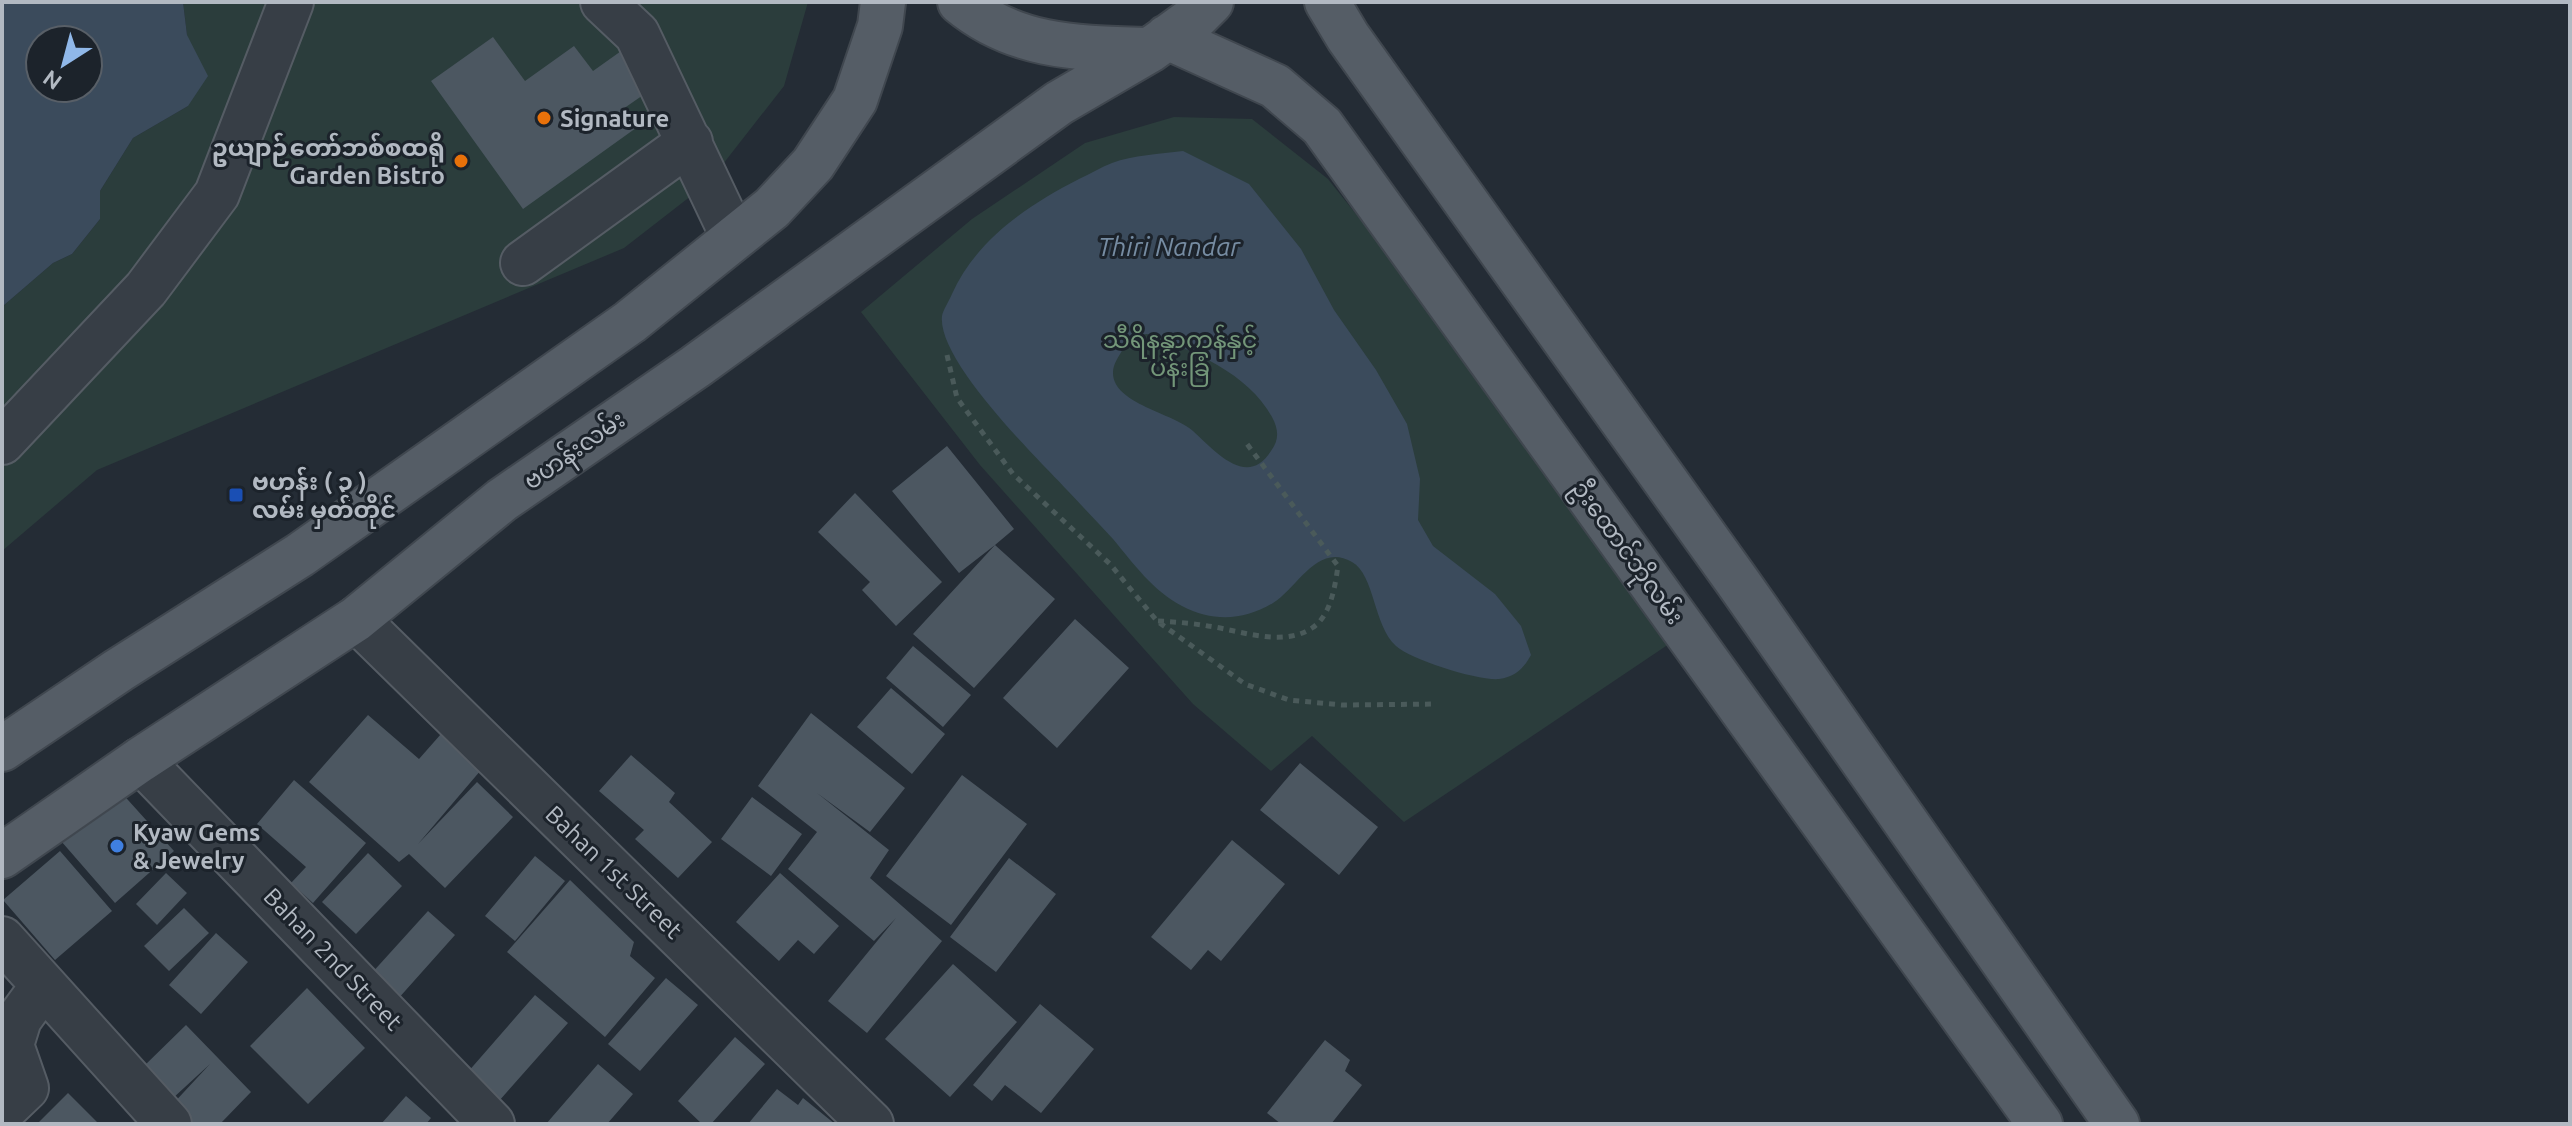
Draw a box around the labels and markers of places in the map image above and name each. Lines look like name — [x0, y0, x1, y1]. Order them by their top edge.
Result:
place label: Signature — [560, 105, 669, 132]
marker: Signature — [535, 109, 553, 127]
place label: ဥယျာဉ်တော်ဘစ်စထရို Garden Bistro — [212, 132, 445, 189]
marker: ဥယျာဉ်တော်ဘစ်စထရို Garden Bistro — [452, 152, 470, 170]
place label: ဗဟန်း ( ၃ ) လမ်း မှတ်တိုင် — [252, 466, 396, 529]
marker: ဗဟန်း ( ၃ ) လမ်း မှတ်တိုင် — [227, 486, 245, 504]
place label: Kyaw Gems & Jewelry — [133, 819, 260, 874]
marker: Kyaw Gems & Jewelry — [108, 837, 126, 855]

